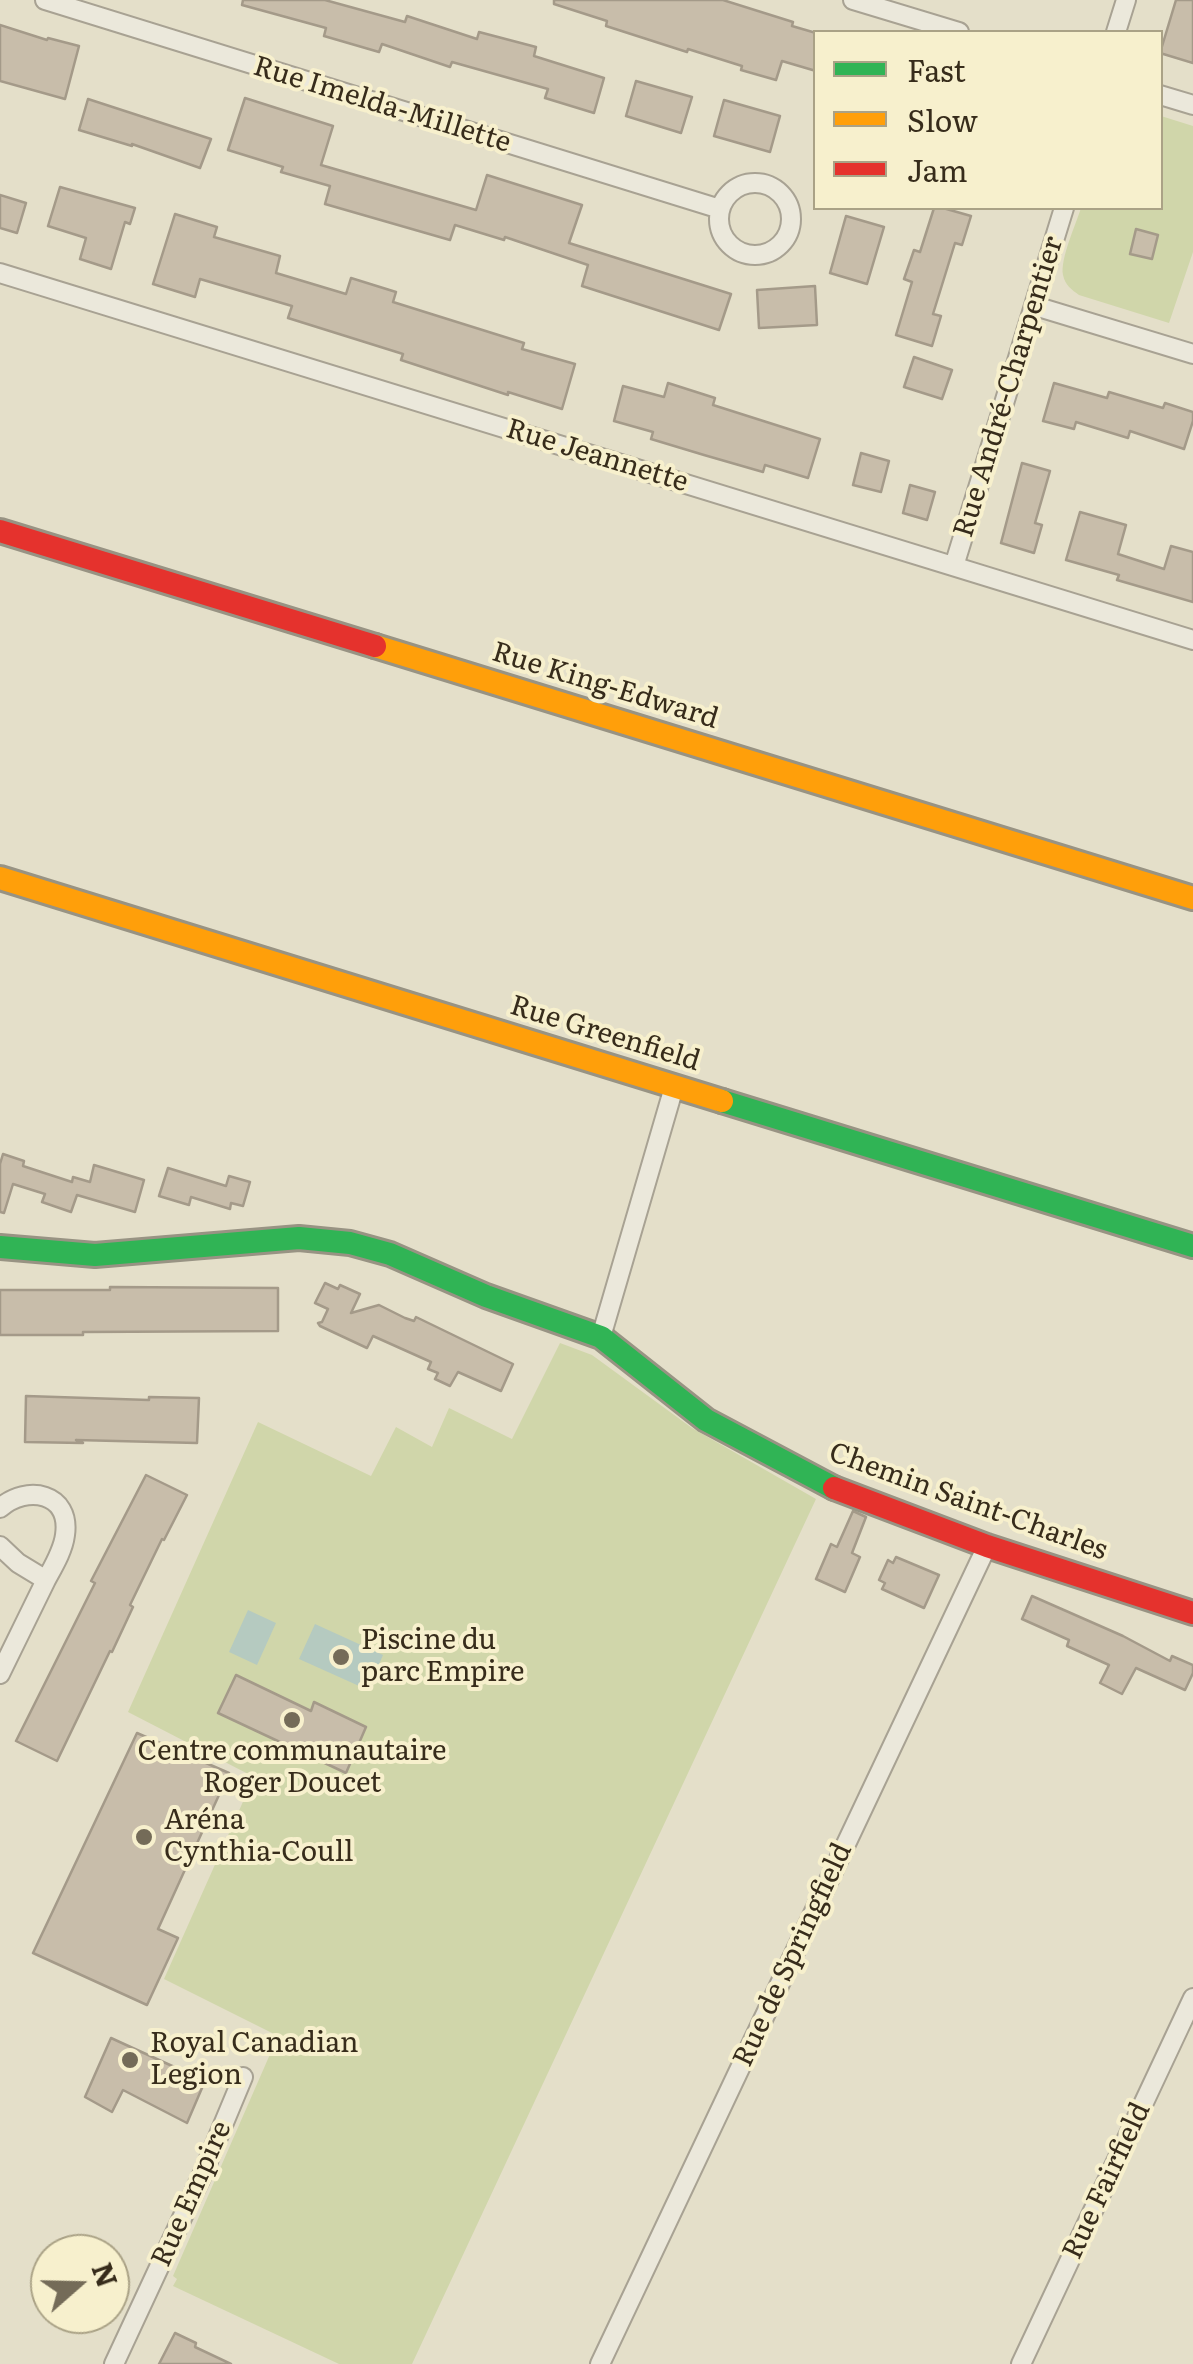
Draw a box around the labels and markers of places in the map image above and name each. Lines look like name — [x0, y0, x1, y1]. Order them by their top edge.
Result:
place label: Piscine du parc Empire — [361, 1624, 524, 1690]
marker: Piscine du parc Empire — [330, 1646, 352, 1668]
marker: Centre communautaire Roger Doucet — [281, 1709, 303, 1731]
place label: Centre communautaire Roger Doucet — [137, 1735, 447, 1801]
place label: Aréna Cynthia-Coull — [164, 1804, 354, 1870]
marker: Aréna Cynthia-Coull — [133, 1826, 155, 1848]
place label: Royal Canadian Legion — [150, 2027, 359, 2093]
marker: Royal Canadian Legion — [119, 2049, 141, 2071]

